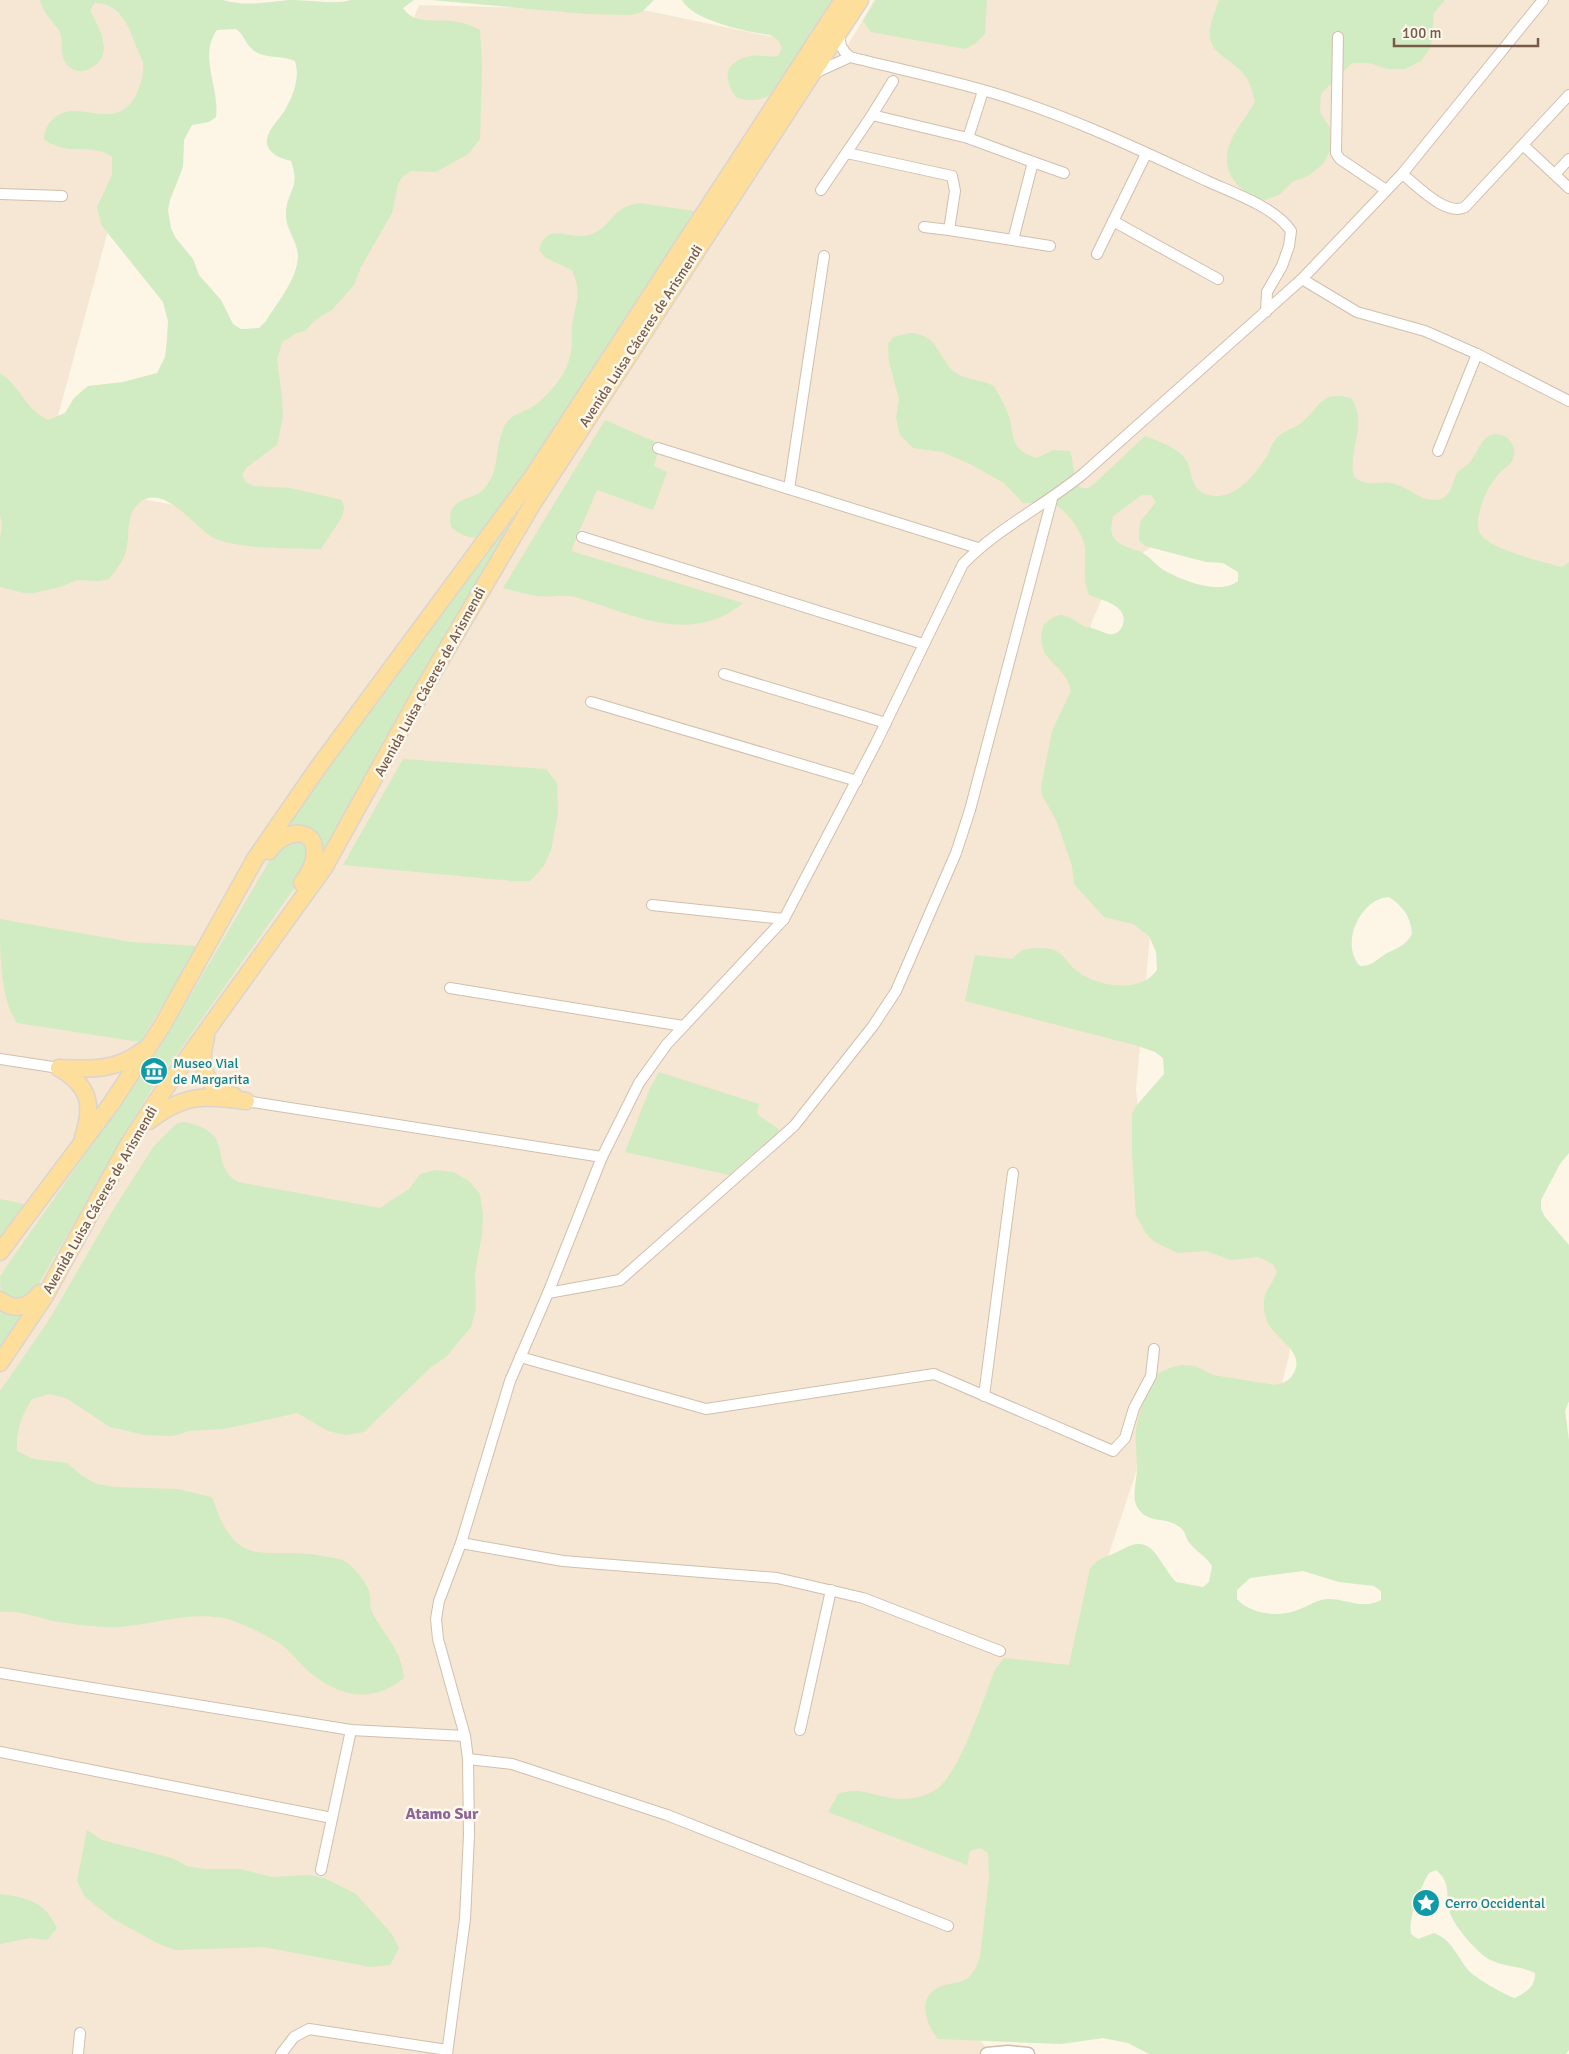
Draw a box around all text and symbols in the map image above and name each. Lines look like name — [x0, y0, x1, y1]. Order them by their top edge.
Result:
scale bar — [1394, 15, 1538, 47]
text: 100 m — [1402, 24, 1442, 42]
street label: Avenida Luisa Cáceres de Arismendi — [576, 242, 706, 430]
street label: Avenida Luisa Cáceres de Arismendi — [371, 584, 489, 780]
place label: Museo Vial de Margarita — [173, 1055, 250, 1088]
museum icon: Museo Vial de Margarita — [139, 1056, 169, 1086]
street label: Avenida Luisa Cáceres de Arismendi — [39, 1103, 161, 1297]
district label: Atamo Sur — [406, 1804, 479, 1824]
place icon: Cerro Occidental — [1411, 1888, 1441, 1918]
place label: Cerro Occidental — [1445, 1895, 1545, 1912]

